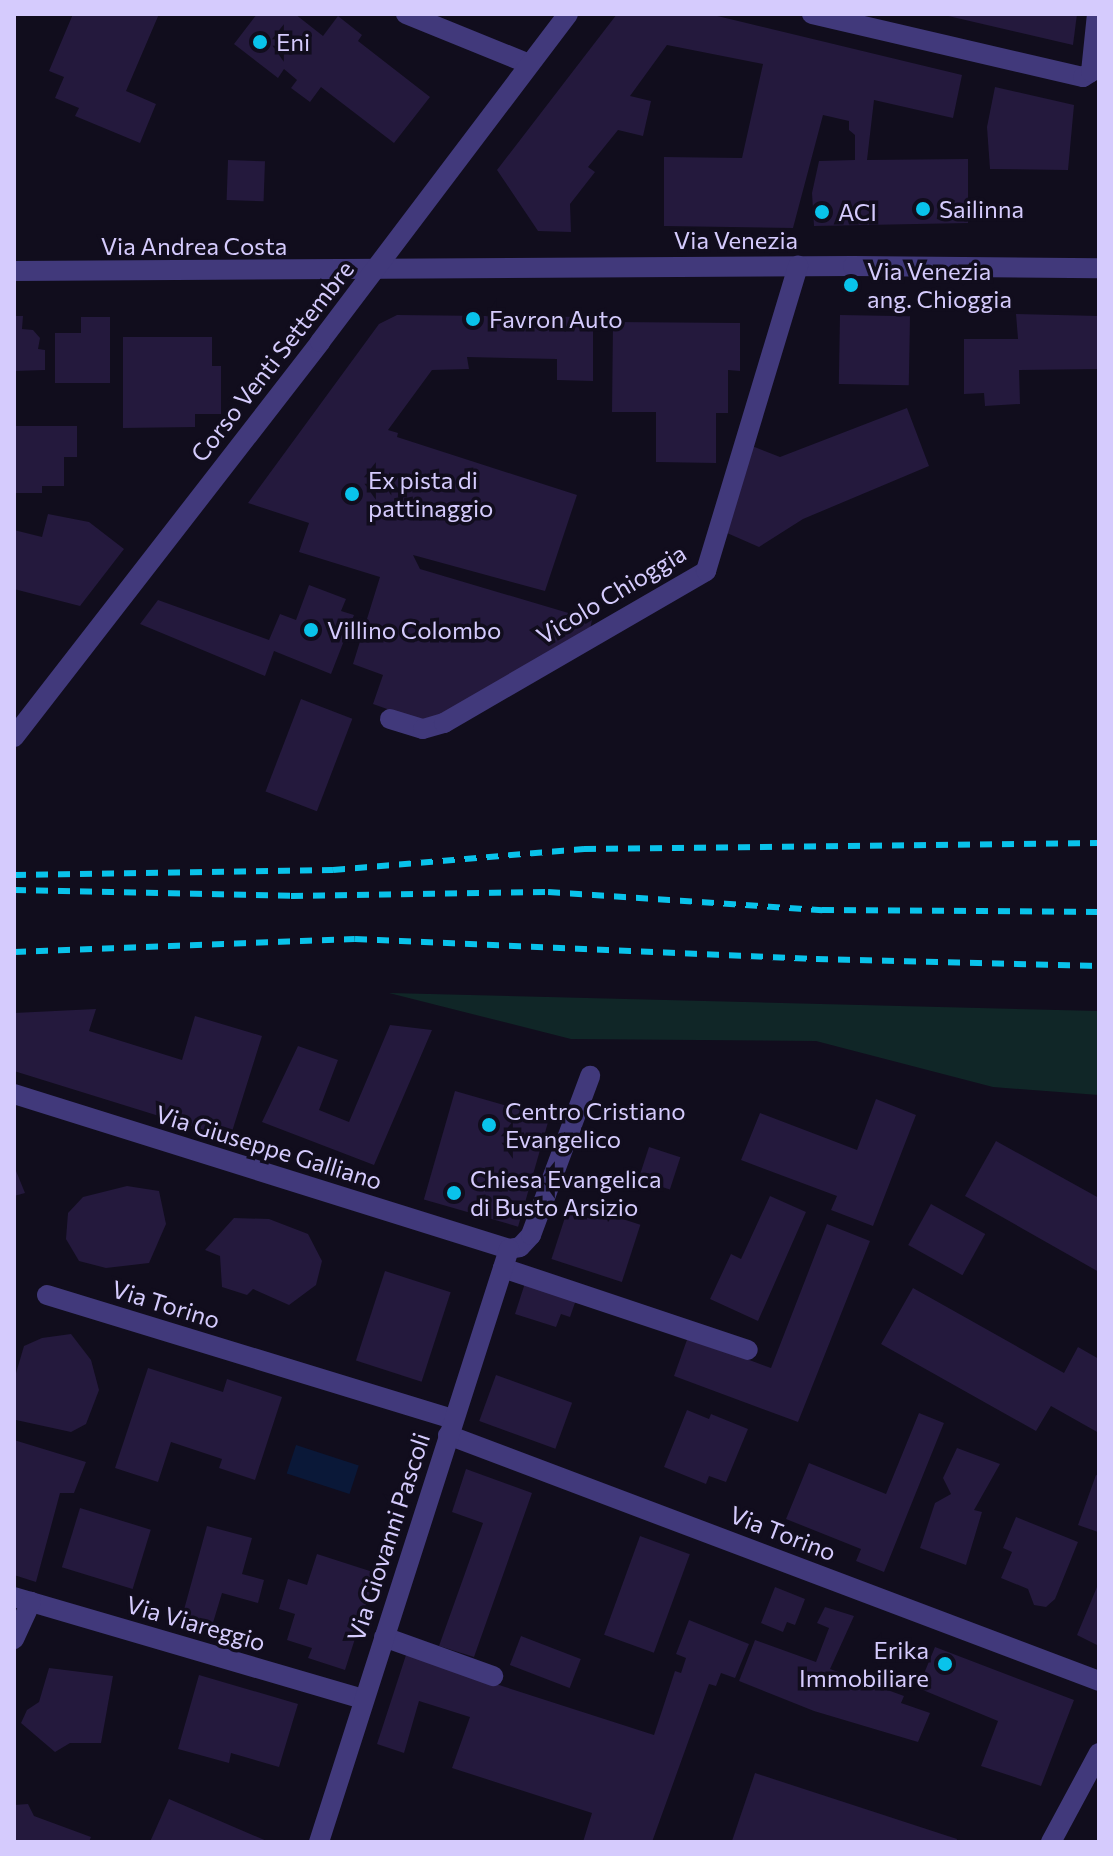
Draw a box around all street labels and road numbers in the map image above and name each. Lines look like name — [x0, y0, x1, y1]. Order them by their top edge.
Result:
street label: Via Venezia — [674, 226, 798, 254]
street label: Via Andrea Costa — [101, 232, 287, 260]
street label: Corso Venti Settembre — [185, 255, 359, 467]
street label: Vicolo Chioggia — [531, 538, 691, 650]
street label: Via Giuseppe Galliano — [152, 1099, 386, 1195]
street label: Via Torino — [108, 1274, 224, 1334]
street label: Via Giovanni Pascoli — [341, 1429, 435, 1645]
street label: Via Torino — [726, 1500, 840, 1566]
street label: Via Viareggio — [123, 1589, 269, 1657]

